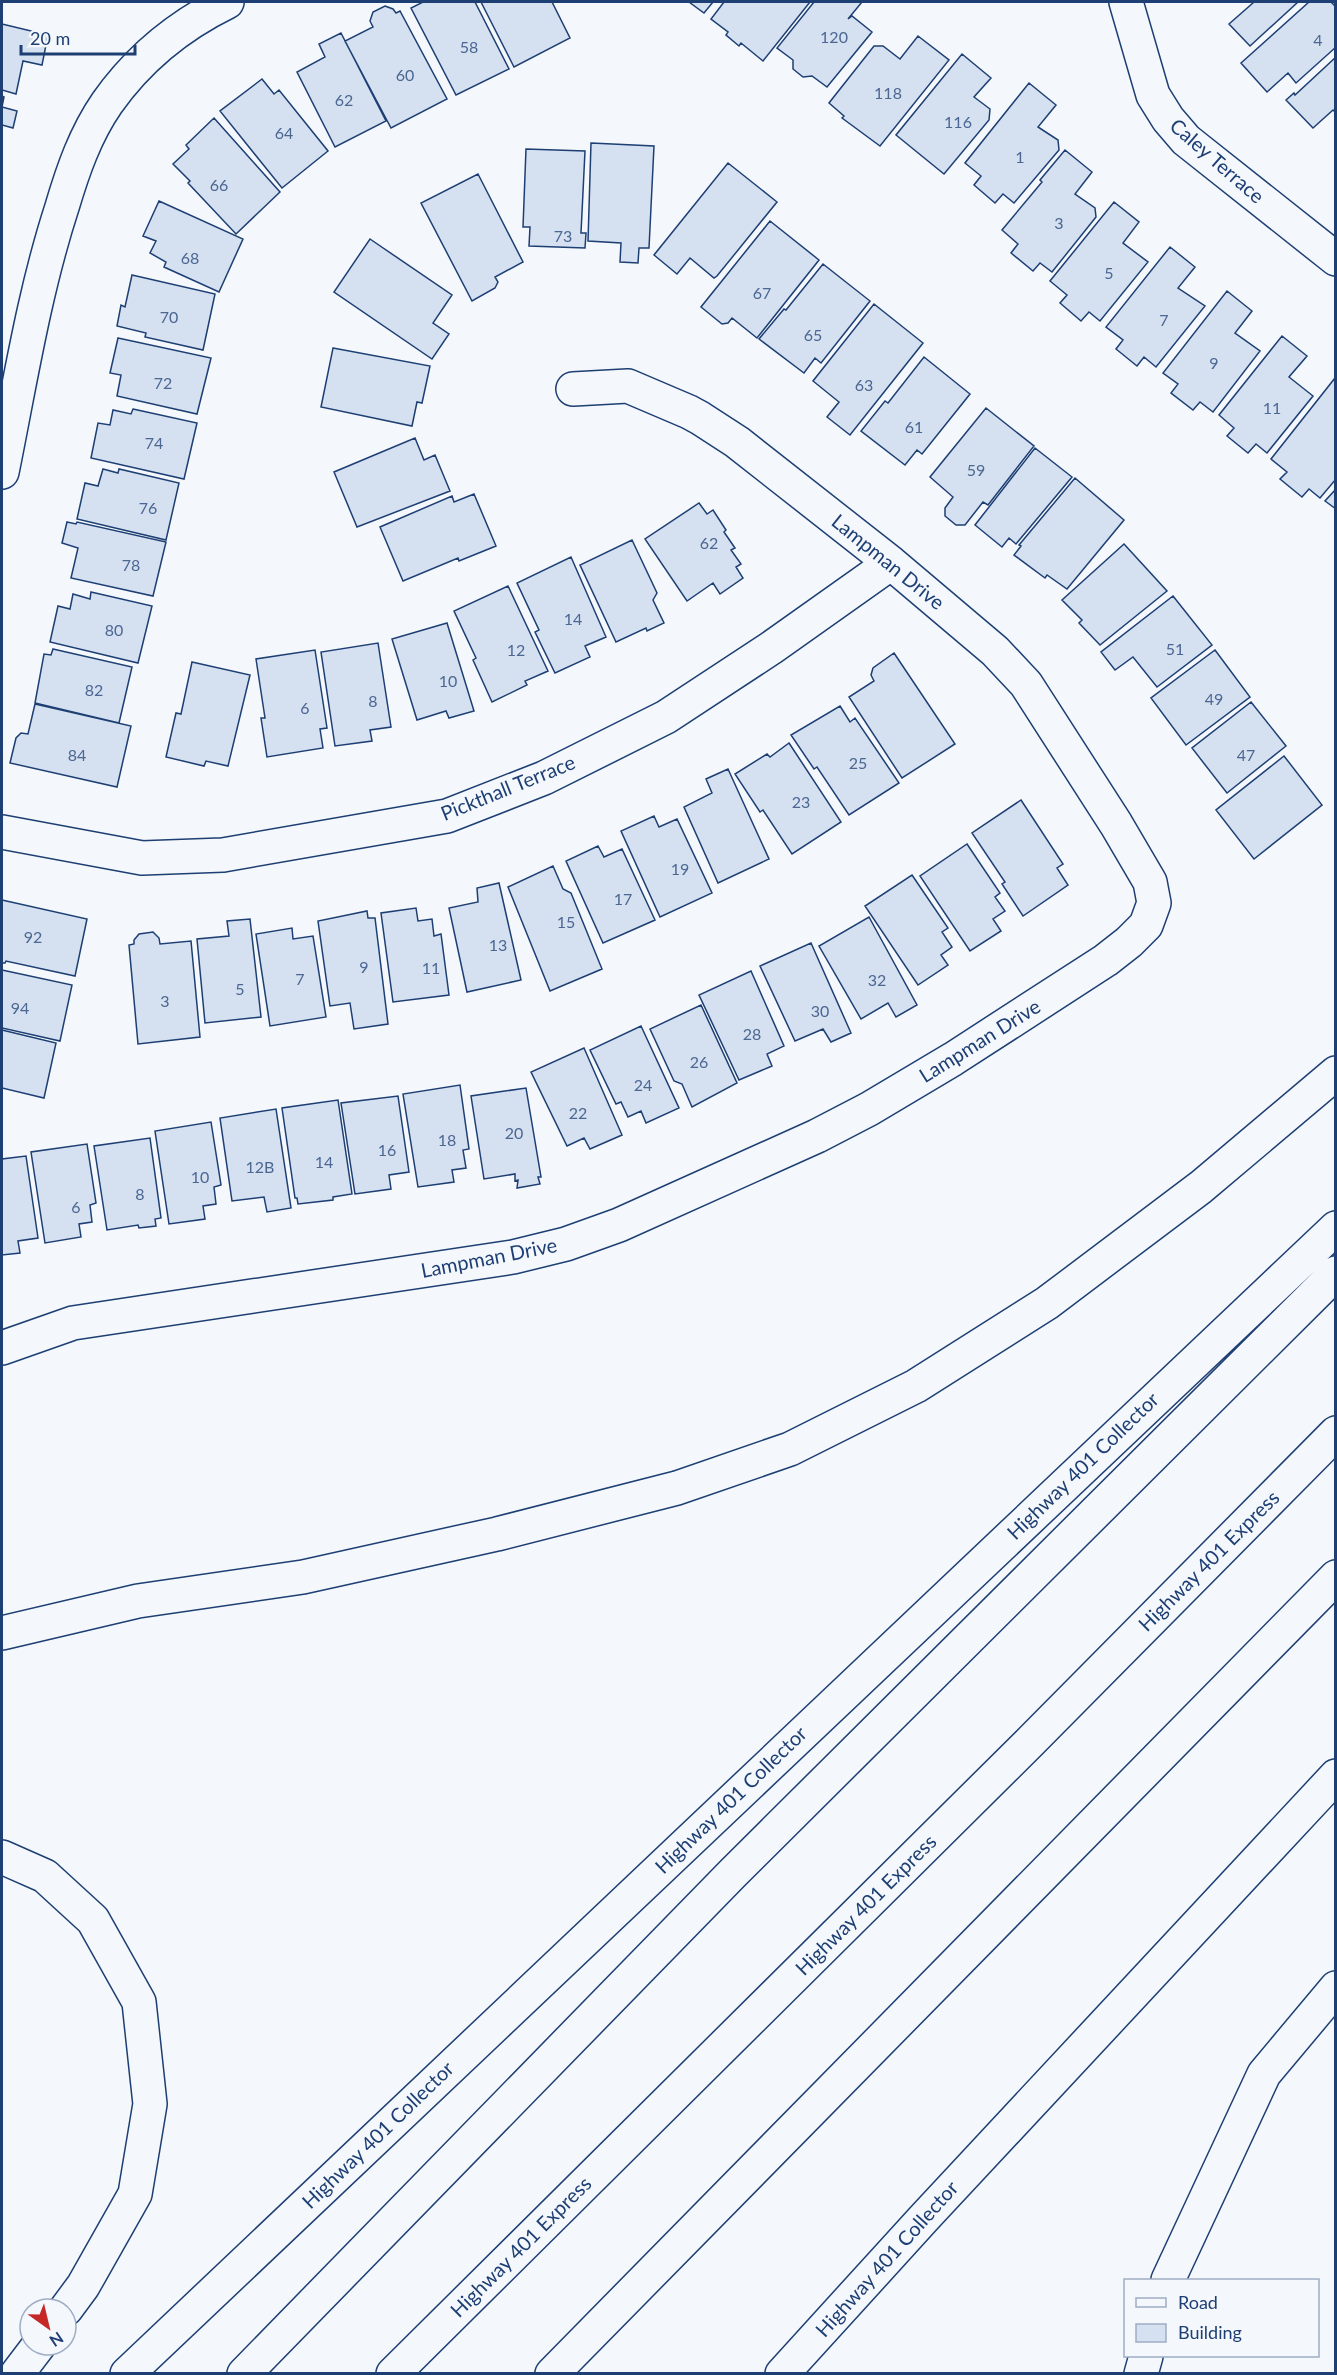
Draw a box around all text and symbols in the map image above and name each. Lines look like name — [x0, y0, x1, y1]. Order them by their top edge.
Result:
scale bar — [21, 18, 135, 56]
text: 20 m — [30, 27, 70, 49]
house number: 120 — [820, 27, 848, 46]
house number: 4 — [1313, 30, 1323, 49]
house number: 58 — [460, 37, 478, 56]
house number: 60 — [396, 65, 414, 84]
house number: 118 — [874, 83, 902, 102]
house number: 62 — [335, 90, 353, 109]
house number: 116 — [944, 112, 972, 131]
street label: Caley Terrace — [1166, 113, 1270, 208]
house number: 64 — [275, 123, 293, 142]
house number: 1 — [1015, 147, 1025, 166]
house number: 66 — [210, 175, 228, 194]
house number: 3 — [1054, 213, 1064, 232]
house number: 73 — [554, 226, 572, 245]
house number: 68 — [181, 248, 199, 267]
house number: 5 — [1104, 263, 1114, 282]
house number: 67 — [753, 283, 771, 302]
house number: 70 — [160, 307, 178, 326]
house number: 7 — [1159, 310, 1169, 329]
house number: 65 — [804, 325, 822, 344]
house number: 9 — [1209, 353, 1219, 372]
house number: 72 — [154, 373, 172, 392]
house number: 63 — [855, 375, 873, 394]
house number: 11 — [1263, 398, 1281, 417]
house number: 61 — [905, 417, 923, 436]
house number: 74 — [145, 433, 163, 452]
house number: 59 — [967, 460, 985, 479]
house number: 76 — [139, 498, 157, 517]
street label: Lampman Drive — [827, 508, 950, 614]
house number: 62 — [700, 533, 718, 552]
house number: 78 — [122, 555, 140, 574]
house number: 14 — [564, 609, 582, 628]
house number: 80 — [105, 620, 123, 639]
house number: 51 — [1166, 639, 1184, 658]
house number: 12 — [507, 640, 525, 659]
house number: 10 — [439, 671, 457, 690]
house number: 82 — [85, 680, 103, 699]
house number: 49 — [1205, 689, 1223, 708]
house number: 8 — [368, 691, 378, 710]
house number: 6 — [300, 698, 310, 717]
house number: 84 — [68, 745, 86, 764]
house number: 47 — [1237, 745, 1255, 764]
street label: Pickthall Terrace — [437, 749, 578, 825]
house number: 25 — [849, 753, 867, 772]
house number: 23 — [792, 792, 810, 811]
house number: 19 — [671, 859, 689, 878]
house number: 17 — [614, 889, 632, 908]
house number: 15 — [557, 912, 575, 931]
house number: 92 — [24, 927, 42, 946]
house number: 13 — [489, 935, 507, 954]
house number: 9 — [359, 957, 369, 976]
house number: 11 — [422, 958, 440, 977]
house number: 7 — [295, 969, 305, 988]
house number: 32 — [868, 970, 886, 989]
house number: 5 — [235, 979, 245, 998]
house number: 3 — [160, 991, 170, 1010]
street label: Lampman Drive — [914, 993, 1044, 1087]
house number: 94 — [11, 998, 29, 1017]
house number: 30 — [811, 1001, 829, 1020]
house number: 28 — [743, 1024, 761, 1043]
house number: 26 — [690, 1052, 708, 1071]
house number: 24 — [634, 1075, 652, 1094]
house number: 22 — [569, 1103, 587, 1122]
house number: 20 — [505, 1123, 523, 1142]
house number: 18 — [438, 1130, 456, 1149]
house number: 16 — [378, 1140, 396, 1159]
house number: 14 — [315, 1152, 333, 1171]
house number: 12B — [246, 1157, 274, 1176]
house number: 10 — [191, 1167, 209, 1186]
house number: 8 — [135, 1184, 145, 1203]
house number: 6 — [71, 1197, 81, 1216]
street label: Lampman Drive — [419, 1232, 559, 1282]
street label: Highway 401 Collector — [1002, 1386, 1164, 1544]
street label: Highway 401 Express — [1133, 1485, 1284, 1636]
street label: Highway 401 Collector — [650, 1720, 812, 1878]
street label: Highway 401 Express — [790, 1829, 941, 1980]
street label: Highway 401 Collector — [297, 2055, 459, 2213]
street label: Highway 401 Express — [445, 2171, 596, 2322]
street label: Highway 401 Collector — [810, 2175, 963, 2341]
legend — [1124, 2279, 1319, 2357]
text: Road — [1178, 2291, 1218, 2313]
north arrow — [18, 2297, 78, 2357]
text: Building — [1178, 2321, 1242, 2343]
text: N — [46, 2329, 67, 2351]

